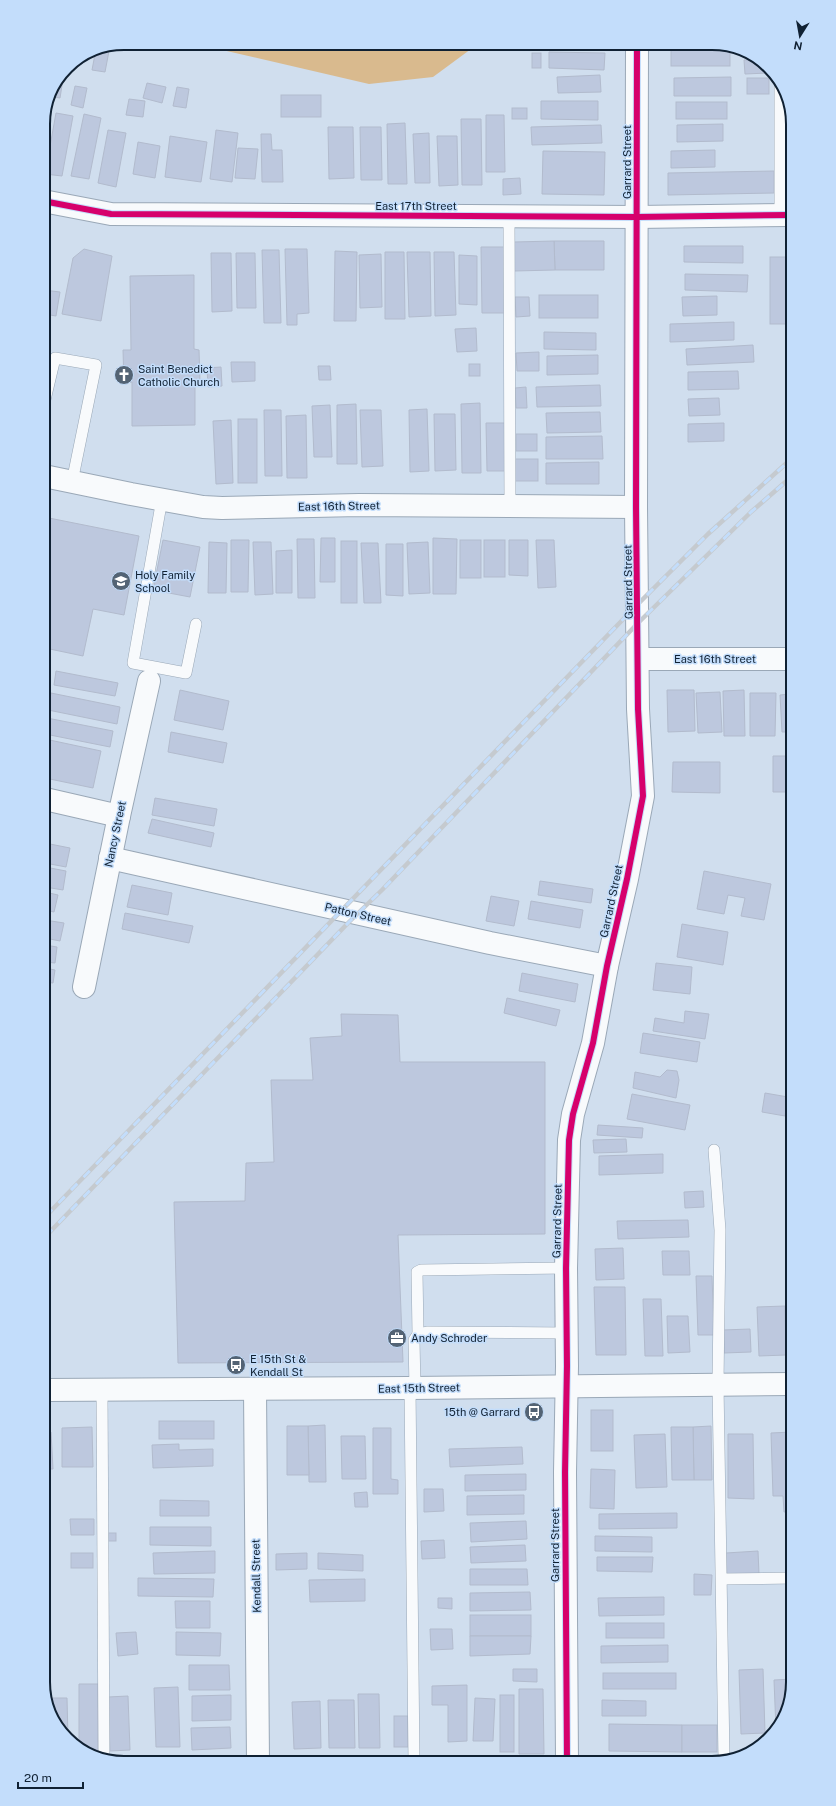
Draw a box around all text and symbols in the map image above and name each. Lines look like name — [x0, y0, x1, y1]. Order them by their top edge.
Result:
north arrow — [780, 16, 820, 56]
text: N — [793, 39, 803, 53]
street label: Garrard Street — [621, 125, 633, 199]
street label: East 17th Street — [375, 200, 457, 212]
place label: Saint Benedict Catholic Church — [138, 363, 220, 388]
church icon: Saint Benedict Catholic Church — [113, 364, 135, 386]
street label: East 16th Street — [298, 499, 380, 513]
street label: Garrard Street — [621, 545, 635, 619]
place label: Holy Family School — [135, 569, 195, 594]
school or university icon: Holy Family School — [110, 570, 132, 592]
street label: East 16th Street — [674, 653, 756, 665]
street label: Nancy Street — [102, 800, 128, 868]
street label: Garrard Street — [597, 863, 625, 939]
street label: Patton Street — [324, 901, 392, 927]
street label: Garrard Street — [550, 1184, 564, 1258]
office icon: Andy Schroder — [386, 1327, 408, 1349]
place label: Andy Schroder — [411, 1332, 487, 1344]
place label: E 15th St & Kendall St — [250, 1353, 306, 1378]
bus stop icon: E 15th St & Kendall St — [225, 1354, 247, 1376]
street label: East 15th Street — [378, 1381, 460, 1395]
bus stop icon: 15th @ Garrard — [523, 1401, 545, 1423]
place label: 15th @ Garrard — [444, 1406, 520, 1418]
street label: Garrard Street — [549, 1508, 561, 1582]
street label: Kendall Street — [249, 1539, 263, 1613]
scale bar — [18, 1764, 83, 1790]
text: 20 m — [24, 1771, 52, 1785]

